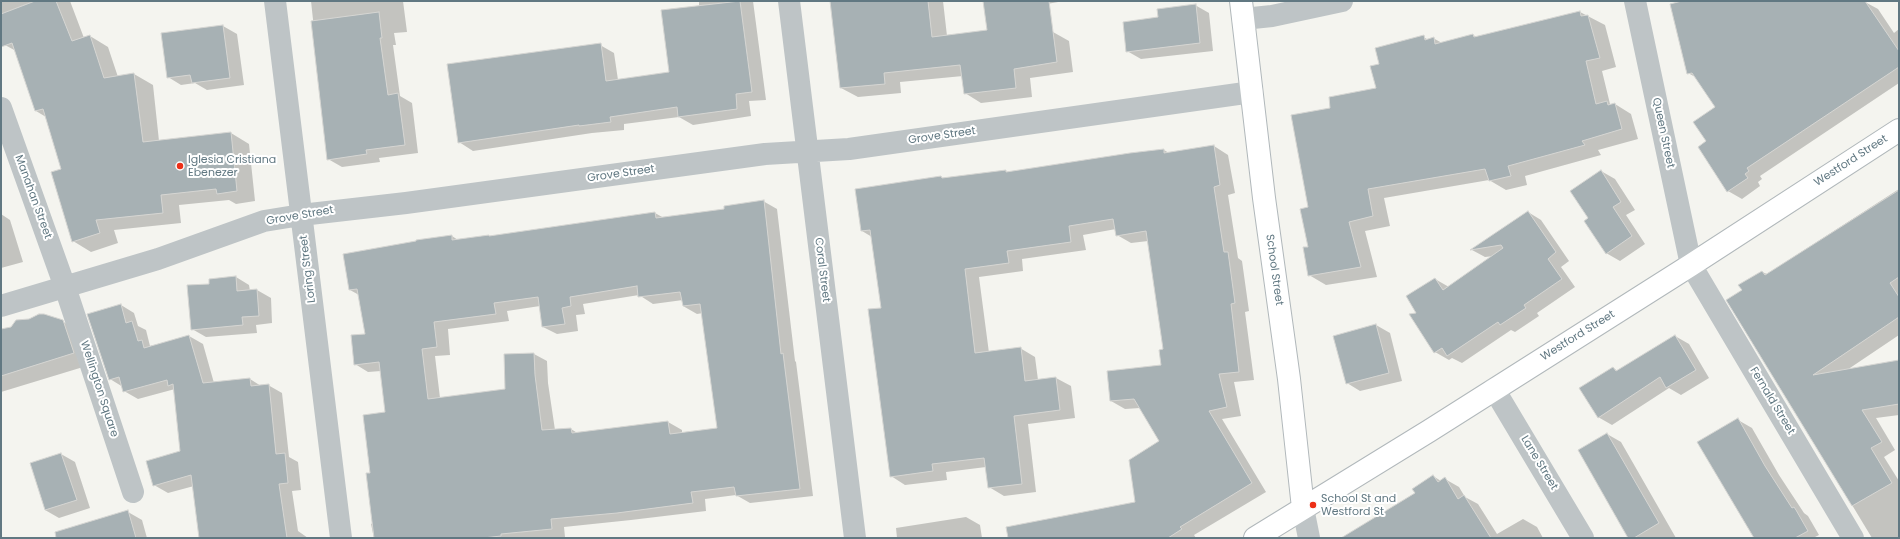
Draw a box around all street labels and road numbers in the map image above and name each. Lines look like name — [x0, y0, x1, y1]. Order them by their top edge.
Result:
street label: Queen Street — [1649, 97, 1677, 169]
street label: Grove Street — [907, 125, 977, 147]
street label: Westford Street — [1812, 132, 1890, 190]
street label: Manahan Street — [12, 153, 54, 241]
street label: Grove Street — [586, 163, 656, 185]
street label: Grove Street — [265, 204, 335, 228]
street label: School Street — [1262, 233, 1286, 307]
street label: Loring Street — [297, 234, 319, 304]
street label: Coral Street — [811, 237, 833, 303]
street label: Westford Street — [1539, 308, 1617, 364]
street label: Wellington Square — [77, 339, 121, 439]
street label: Fernald Street — [1747, 365, 1797, 437]
street label: Lane Street — [1518, 433, 1560, 493]

